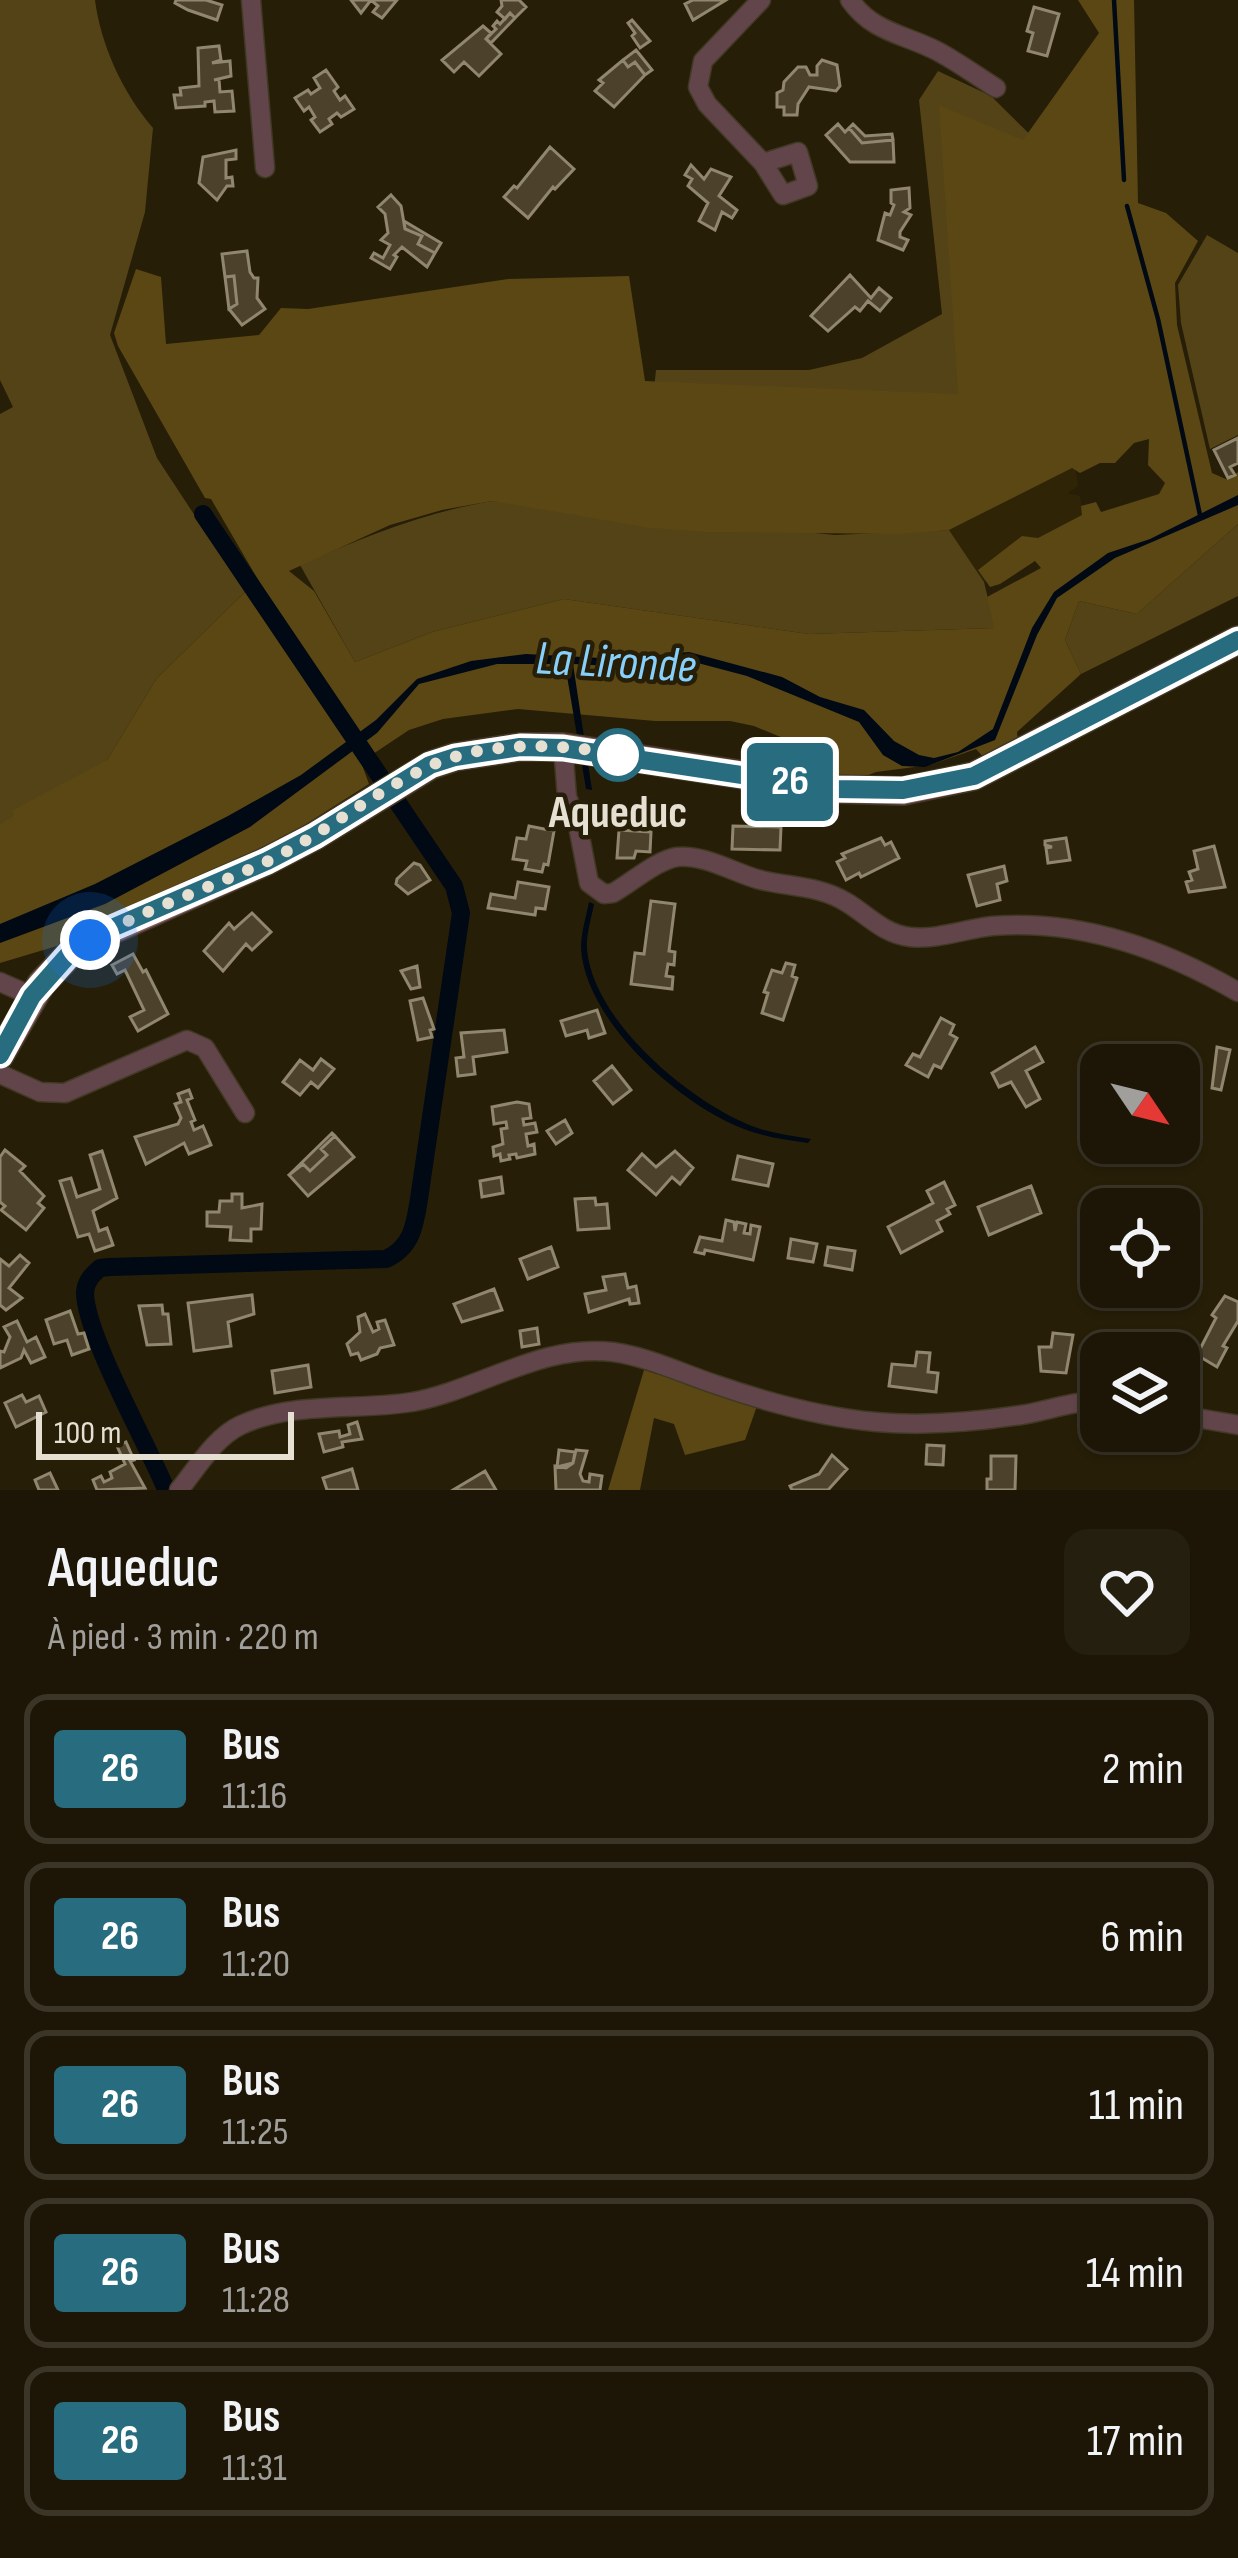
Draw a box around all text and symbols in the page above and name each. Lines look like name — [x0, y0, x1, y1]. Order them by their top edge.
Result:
water label: La Lironde — [534, 630, 698, 696]
marker: Aqueduc — [593, 730, 643, 780]
line badge: 26 — [736, 743, 844, 821]
text: 26 — [771, 756, 809, 807]
place label: Aqueduc — [548, 786, 687, 841]
your location — [60, 910, 120, 970]
north arrow — [1080, 1044, 1200, 1164]
map controls — [1080, 1044, 1200, 1452]
button: locate — [1080, 1188, 1200, 1308]
button: layers — [1080, 1332, 1200, 1452]
scale bar — [36, 1406, 294, 1459]
text: 100 m — [54, 1413, 121, 1453]
button: heart — [1064, 1529, 1190, 1655]
text: Aqueduc — [48, 1535, 220, 1603]
text: À pied · 3 min · 220 m — [48, 1614, 319, 1661]
text: Bus — [222, 1718, 280, 1773]
text: 2 min — [1102, 1742, 1184, 1797]
text: 26 — [101, 1743, 139, 1794]
text: 11:16 — [222, 1773, 287, 1820]
text: Bus — [222, 1886, 280, 1941]
text: 6 min — [1101, 1910, 1184, 1965]
text: 26 — [101, 1911, 139, 1962]
text: 11:20 — [222, 1941, 290, 1988]
text: Bus — [222, 2054, 280, 2109]
text: 11 min — [1089, 2078, 1184, 2133]
text: 26 — [101, 2079, 139, 2130]
text: 11:25 — [222, 2109, 288, 2156]
text: Bus — [222, 2222, 280, 2277]
text: 14 min — [1086, 2246, 1184, 2301]
text: 26 — [101, 2247, 139, 2298]
text: 11:28 — [222, 2277, 290, 2324]
text: Bus — [222, 2390, 280, 2445]
text: 17 min — [1087, 2414, 1184, 2469]
text: 26 — [101, 2415, 139, 2466]
text: 11:31 — [222, 2445, 287, 2492]

